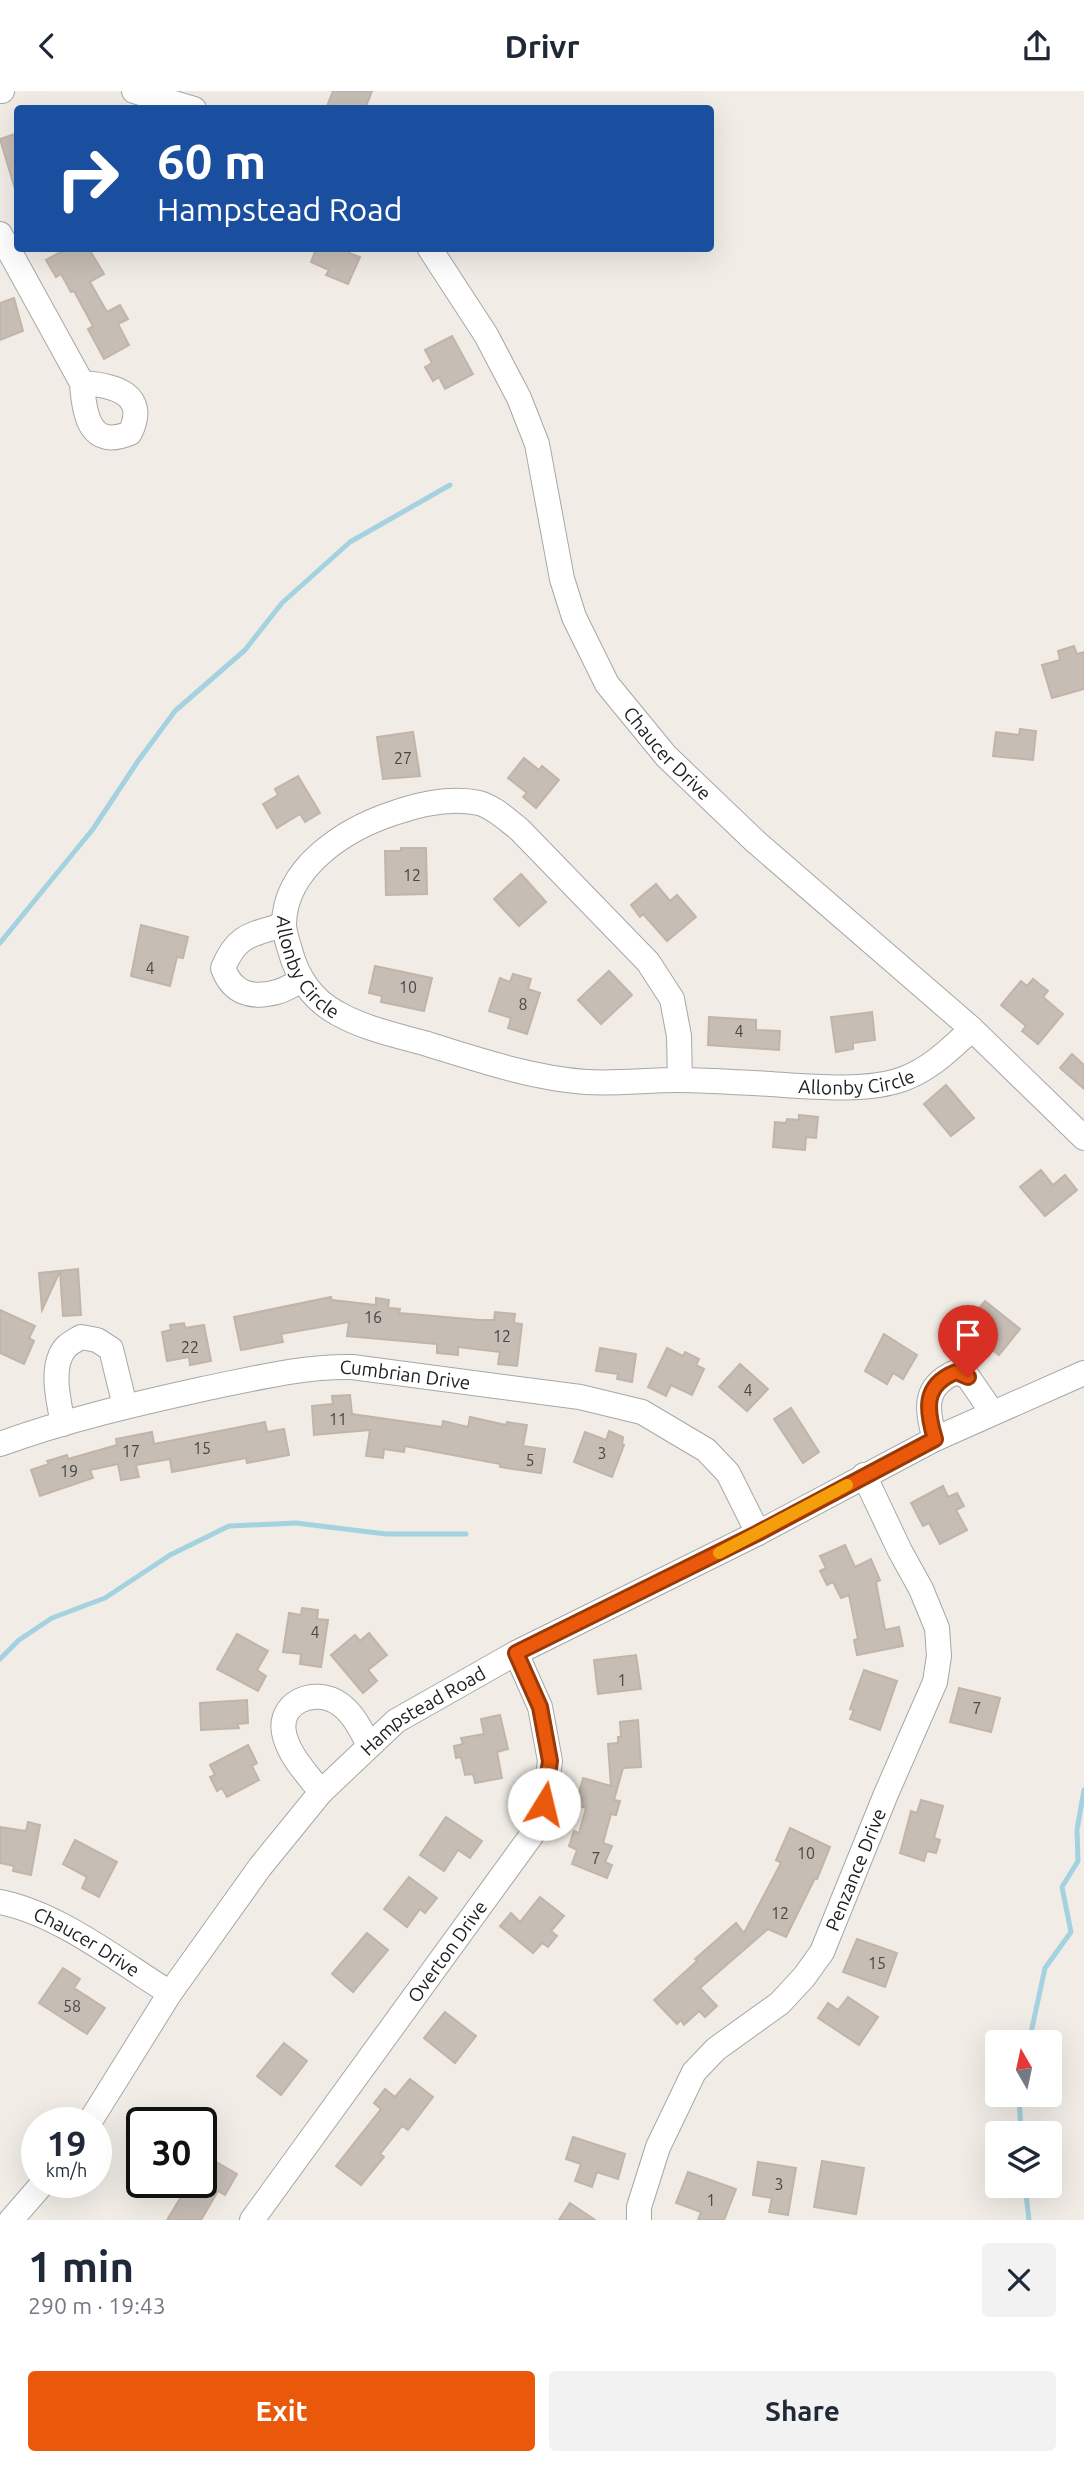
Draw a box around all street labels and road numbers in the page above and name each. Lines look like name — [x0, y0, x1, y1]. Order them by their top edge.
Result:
street label: Chaucer Drive — [619, 702, 716, 804]
street label: Allonby Circle — [273, 915, 343, 1023]
street label: Allonby Circle — [798, 1065, 918, 1099]
street label: Cumbrian Drive — [340, 1356, 472, 1393]
street label: Hampstead Road — [356, 1662, 489, 1760]
street label: Penzance Drive — [821, 1805, 890, 1934]
street label: Overton Drive — [403, 1896, 491, 2007]
street label: Chaucer Drive — [31, 1902, 144, 1981]

